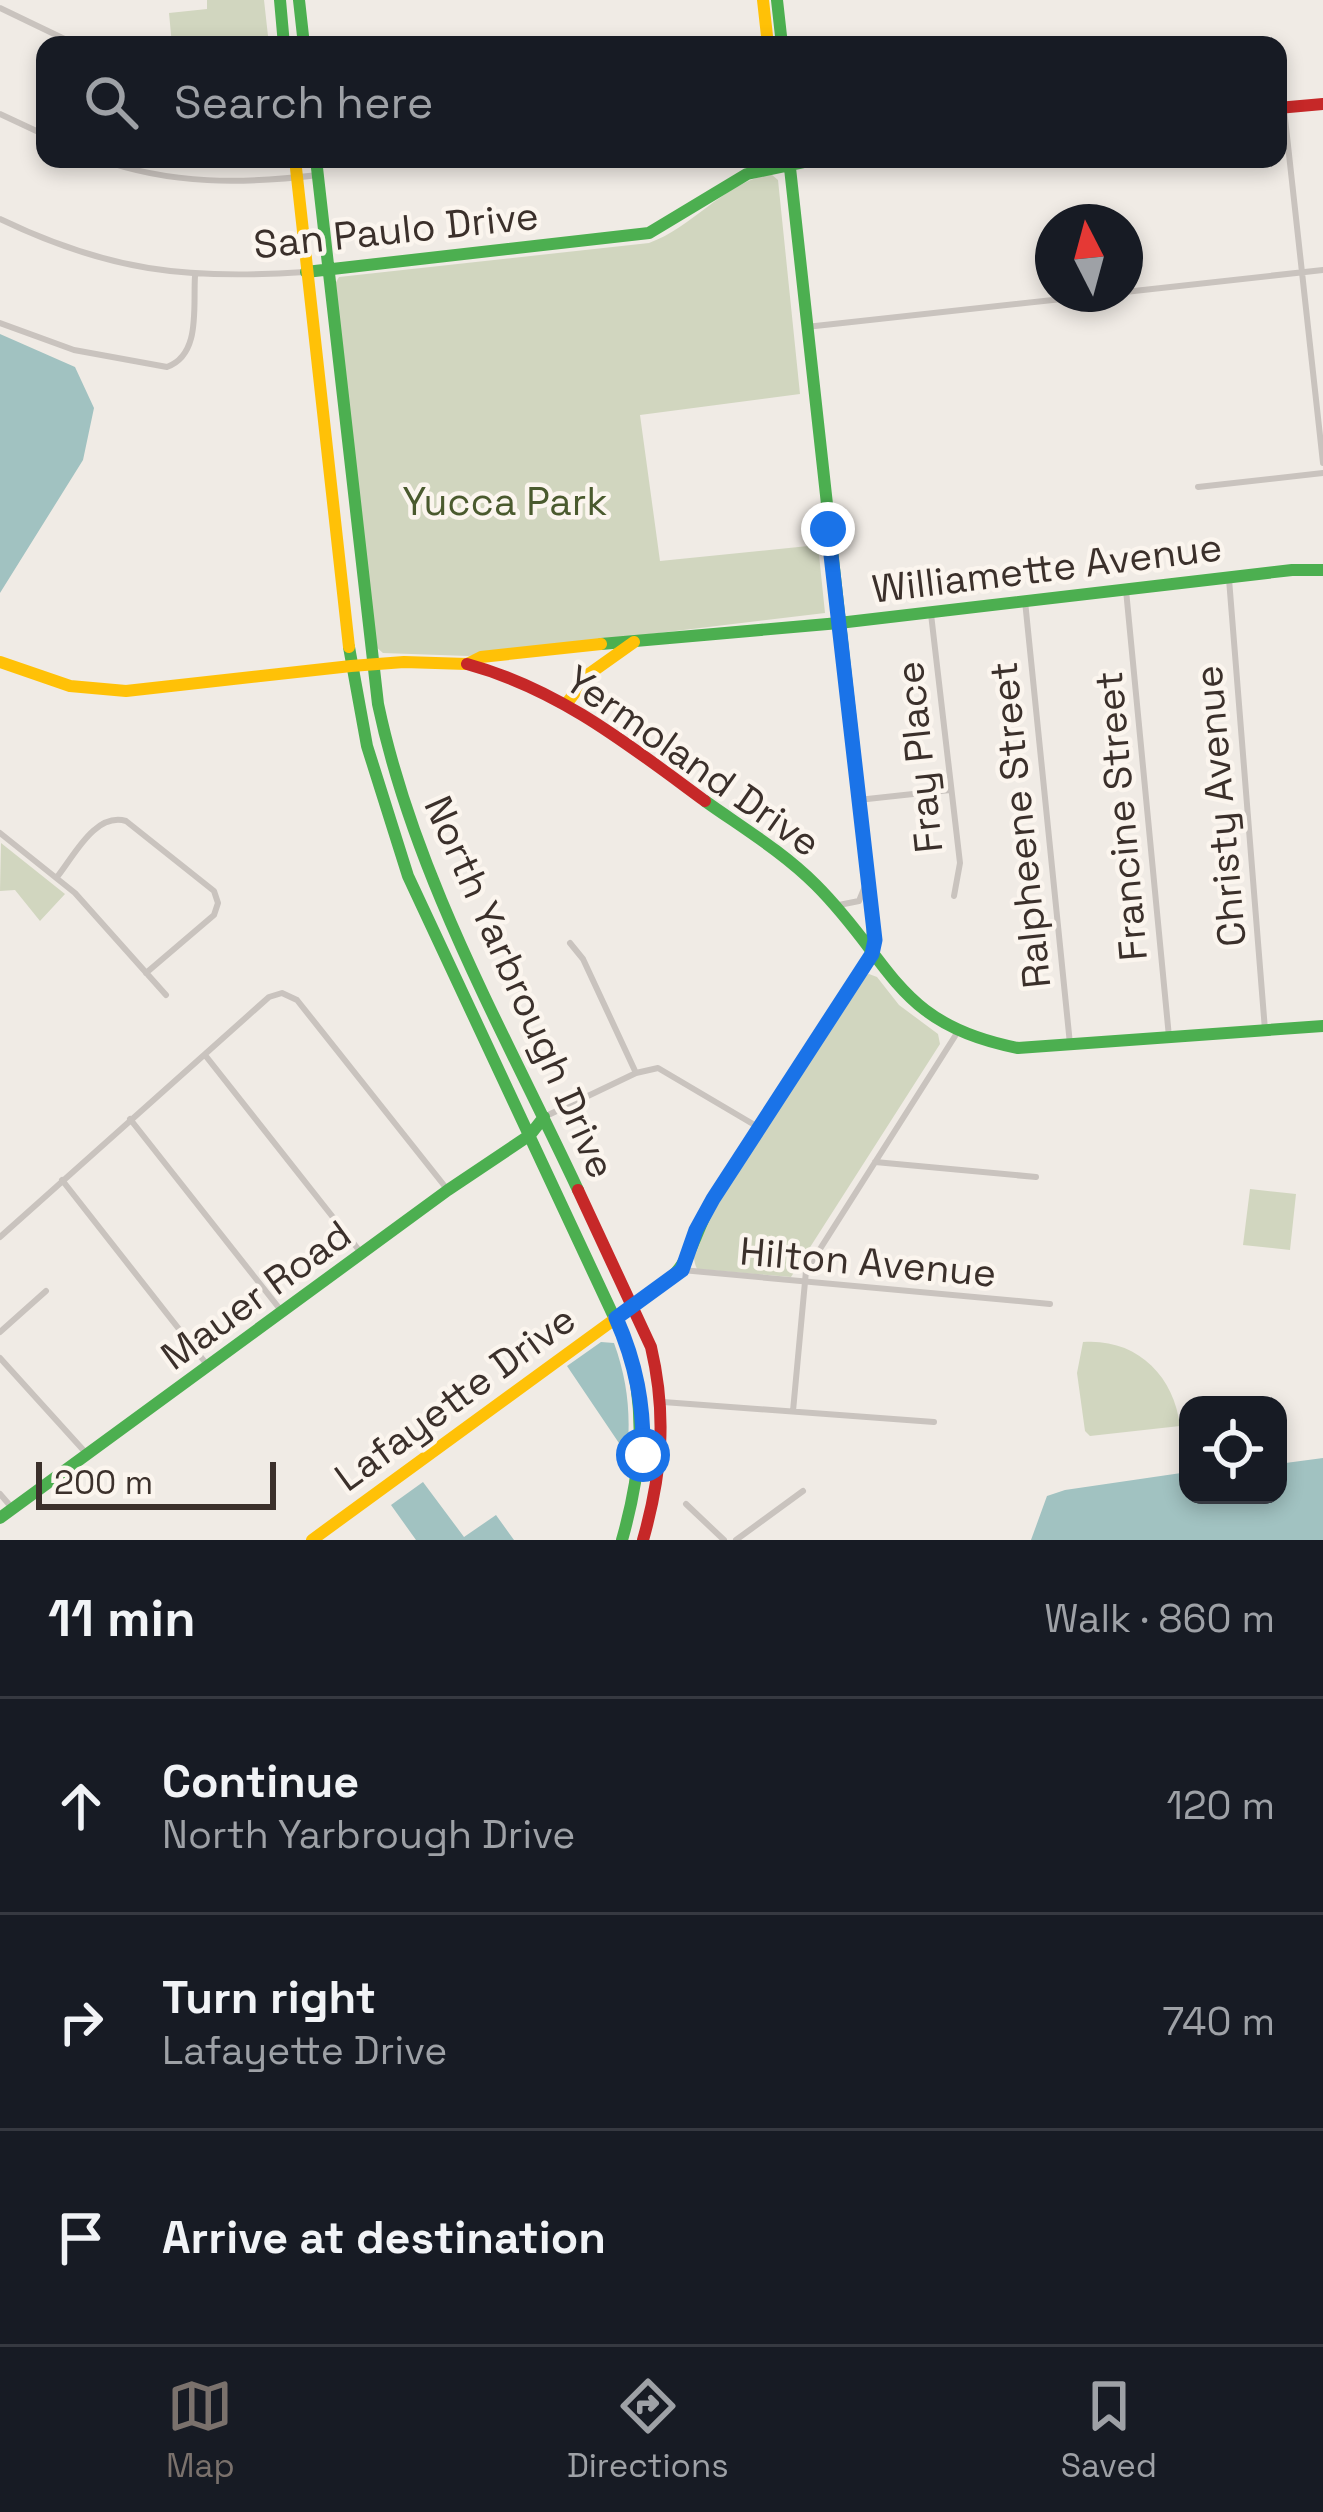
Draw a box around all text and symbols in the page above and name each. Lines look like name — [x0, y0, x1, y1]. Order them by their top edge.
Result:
search box — [36, 36, 1287, 168]
icon: search — [78, 69, 144, 135]
text: Search here — [174, 74, 433, 131]
street label: San Paulo Drive — [251, 191, 541, 269]
north arrow — [1035, 204, 1143, 312]
park label: Yucca Park — [403, 477, 607, 526]
route end — [801, 502, 855, 556]
street label: Williamette Avenue — [869, 522, 1225, 614]
street label: Yermoland Drive — [556, 655, 830, 867]
street label: Fray Place — [885, 659, 953, 855]
street label: Ralpheene Street — [978, 659, 1062, 991]
street label: Christy Avenue — [1183, 663, 1257, 949]
street label: Francine Street — [1084, 669, 1158, 963]
street label: North Yarbrough Drive — [414, 788, 626, 1186]
street label: Mauer Road — [151, 1210, 361, 1380]
street label: Hilton Avenue — [738, 1226, 998, 1298]
street label: Lafayette Drive — [325, 1294, 585, 1502]
map controls — [1179, 1396, 1287, 1504]
button: locate — [1179, 1396, 1287, 1504]
route start — [616, 1428, 670, 1482]
scale bar — [36, 1456, 276, 1509]
text: 200 m — [54, 1462, 153, 1504]
text: 11 min — [48, 1586, 196, 1651]
text: Walk · 860 m — [1044, 1594, 1275, 1643]
text: Continue — [162, 1753, 359, 1810]
icon: ahead — [48, 1773, 114, 1839]
text: 120 m — [1167, 1781, 1275, 1830]
text: North Yarbrough Drive — [162, 1810, 575, 1859]
text: Turn right — [162, 1969, 376, 2026]
icon: right — [48, 1989, 114, 2055]
text: 740 m — [1162, 1997, 1275, 2046]
text: Lafayette Drive — [162, 2026, 447, 2075]
icon: arrive — [48, 2205, 114, 2271]
text: Arrive at destination — [162, 2209, 606, 2266]
tab: Map — [166, 2373, 235, 2487]
tab: Directions — [567, 2373, 729, 2487]
tab: Saved — [1061, 2373, 1157, 2487]

